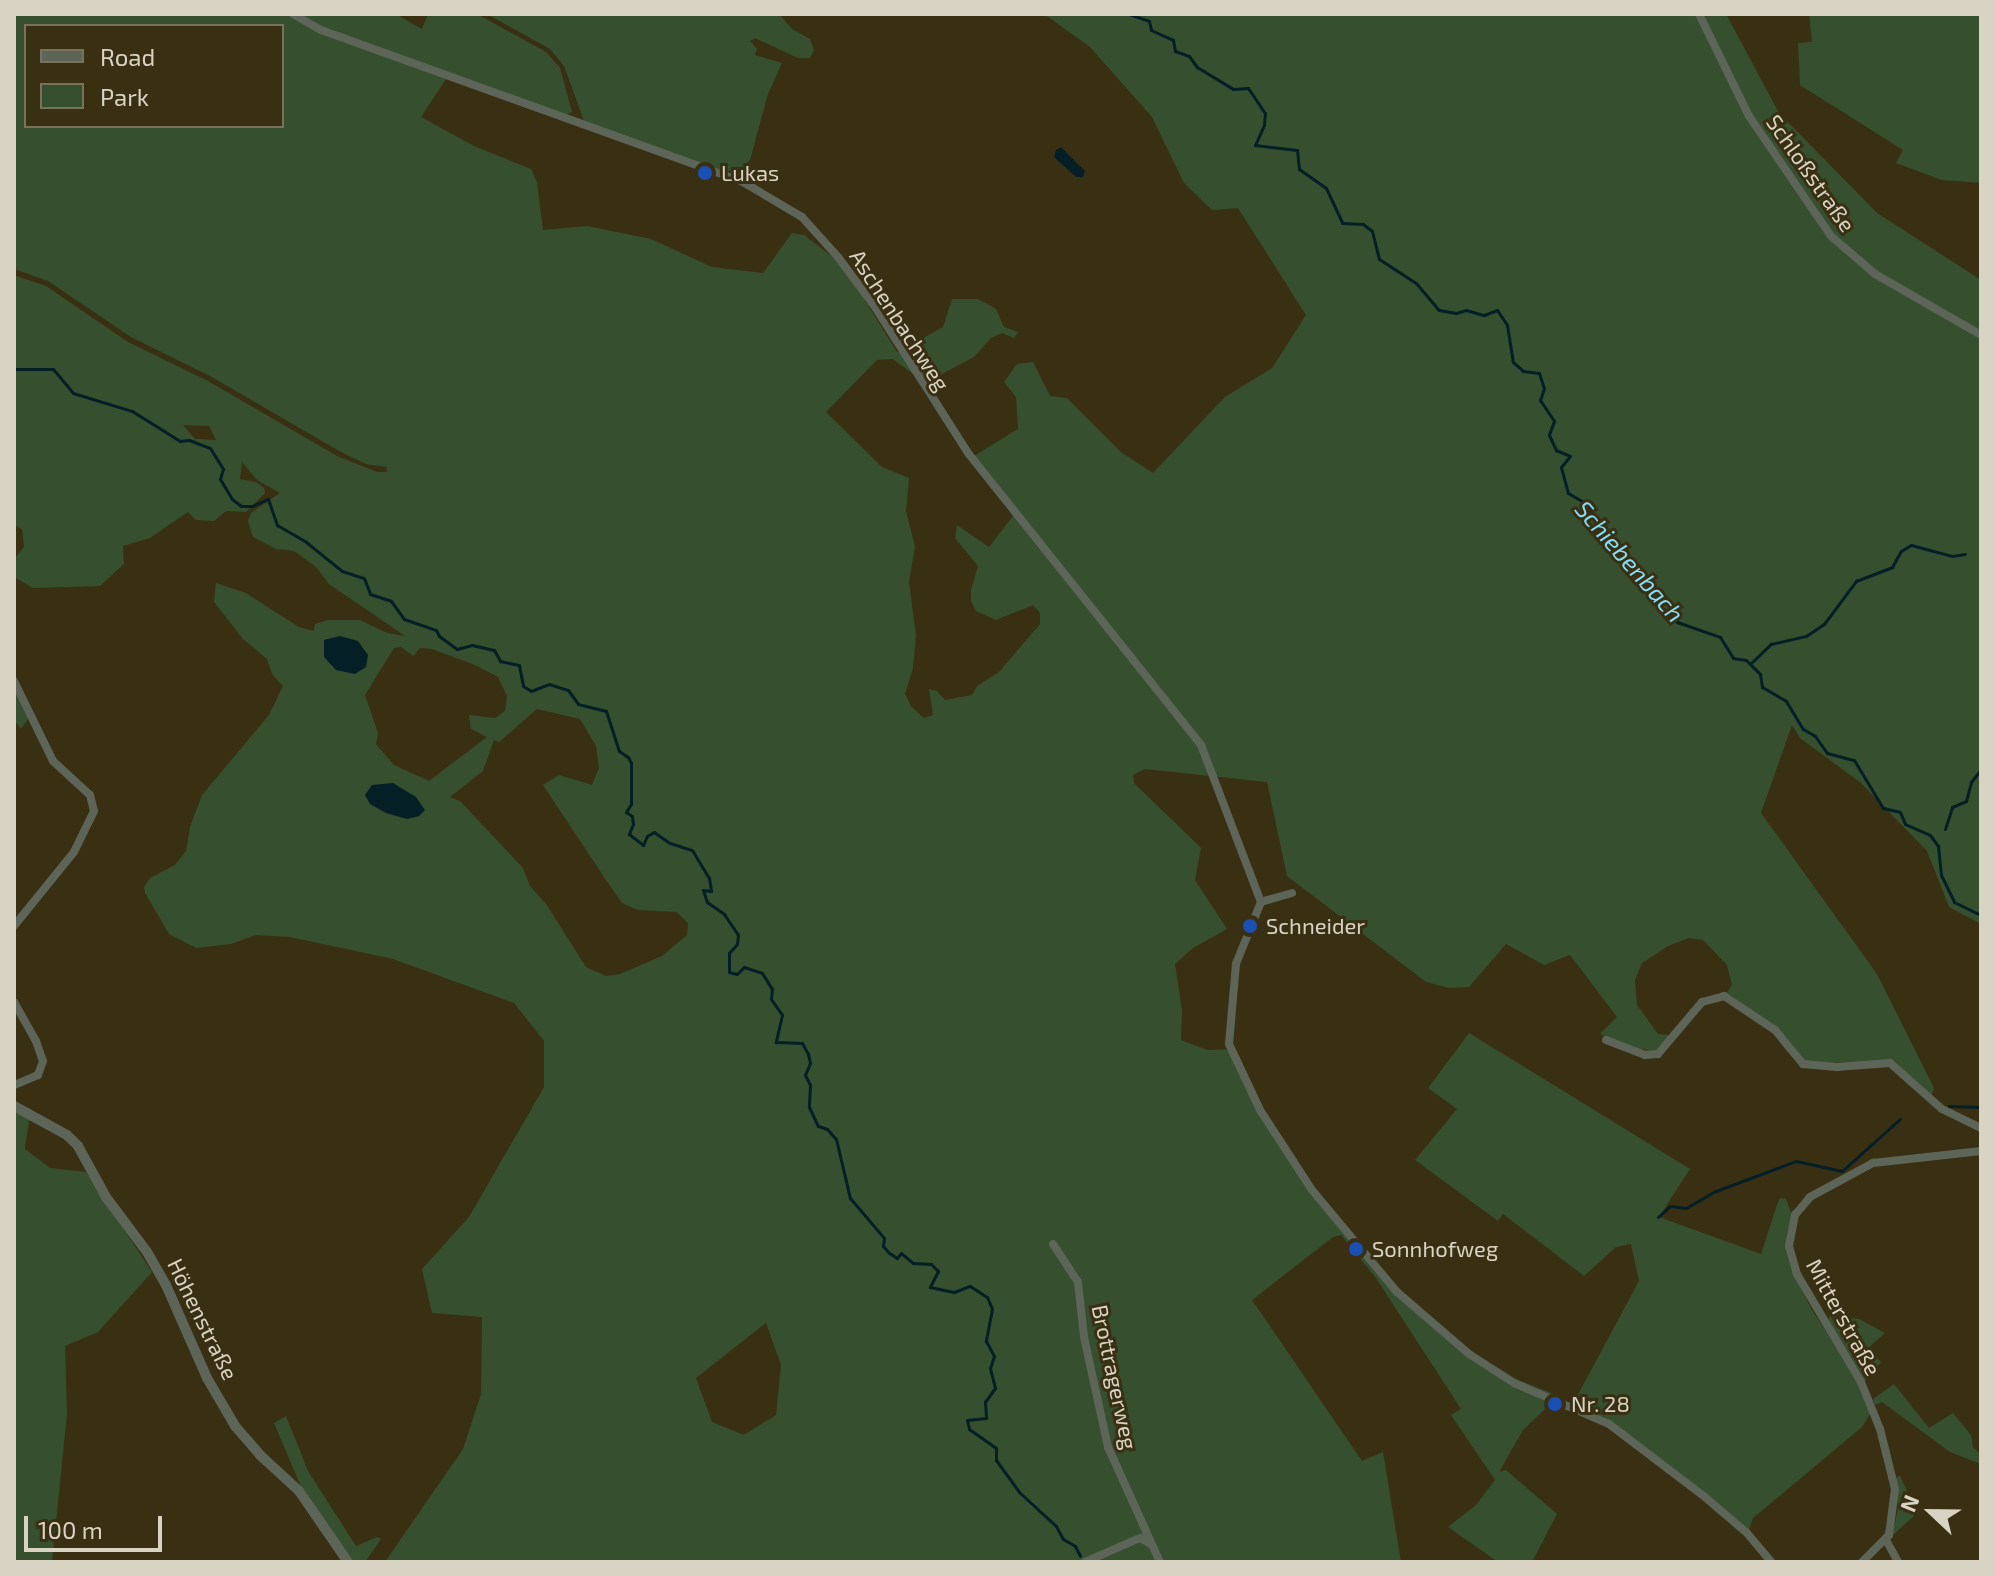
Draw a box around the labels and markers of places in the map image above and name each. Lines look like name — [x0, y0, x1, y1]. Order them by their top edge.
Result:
place label: Lukas — [721, 160, 779, 186]
marker: Lukas — [696, 164, 714, 182]
place label: Schneider — [1266, 913, 1365, 939]
marker: Schneider — [1241, 917, 1259, 935]
place label: Sonnhofweg — [1372, 1236, 1498, 1262]
marker: Sonnhofweg — [1347, 1240, 1365, 1258]
place label: Nr. 28 — [1571, 1391, 1630, 1417]
marker: Nr. 28 — [1546, 1395, 1564, 1413]

